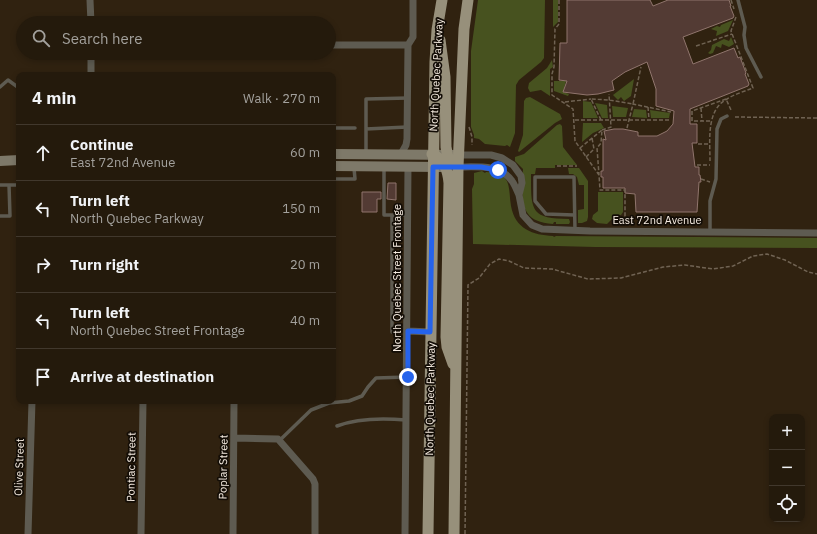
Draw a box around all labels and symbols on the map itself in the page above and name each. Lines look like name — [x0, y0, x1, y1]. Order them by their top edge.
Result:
street label: North Quebec Parkway — [426, 18, 446, 132]
route start — [489, 161, 507, 179]
street label: North Quebec Street Frontage — [390, 204, 404, 352]
street label: East 72nd Avenue — [612, 213, 702, 227]
street label: North Quebec Parkway — [422, 342, 438, 456]
route end — [399, 368, 417, 386]
street label: Pontiac Street — [123, 432, 139, 502]
street label: Poplar Street — [215, 434, 231, 499]
street label: Olive Street — [11, 438, 27, 496]

